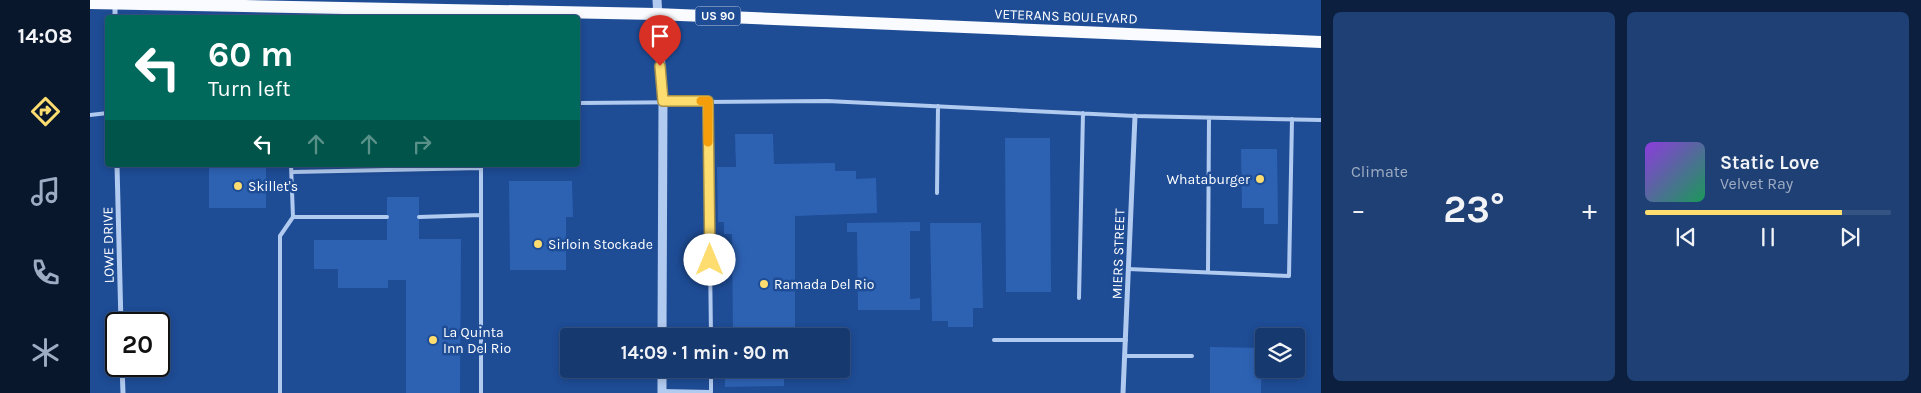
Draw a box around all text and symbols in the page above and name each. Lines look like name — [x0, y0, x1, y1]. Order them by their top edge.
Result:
street label: VETERANS BOULEVARD — [994, 6, 1138, 27]
road number: US 90 — [696, 7, 740, 26]
pin — [639, 15, 681, 66]
icon: arrive — [646, 22, 674, 50]
text: 14:08 — [18, 23, 73, 49]
text: 60 m — [208, 34, 293, 75]
icon: left — [125, 35, 190, 100]
text: Turn left — [208, 76, 291, 102]
icon: directions — [28, 94, 63, 129]
icon: left — [249, 130, 277, 158]
icon: ahead — [302, 130, 330, 158]
icon: ahead — [355, 130, 383, 158]
icon: right — [408, 130, 436, 158]
text: Static Love — [1720, 152, 1819, 174]
text: Climate — [1351, 162, 1408, 181]
place label: Whataburger — [1167, 171, 1251, 188]
marker: Whataburger — [1254, 173, 1266, 185]
icon: music — [28, 174, 63, 209]
text: Velvet Ray — [1720, 174, 1793, 193]
place label: Skillet's — [248, 178, 298, 195]
marker: Skillet's — [232, 180, 244, 192]
text: 23° — [1443, 187, 1505, 232]
text: − — [1351, 193, 1366, 226]
text: + — [1582, 193, 1597, 226]
street label: LOWE DRIVE — [99, 206, 118, 284]
street label: MIERS STREET — [1108, 208, 1129, 300]
icon: previous — [1672, 223, 1700, 251]
icon: pause — [1754, 223, 1782, 251]
icon: next — [1836, 223, 1864, 251]
position arrow — [683, 233, 735, 285]
place label: Sirloin Stockade — [548, 236, 653, 253]
marker: Sirloin Stockade — [532, 238, 544, 250]
icon: phone — [28, 255, 63, 290]
place label: Ramada Del Rio — [774, 276, 875, 293]
marker: Ramada Del Rio — [758, 278, 770, 290]
speed limit sign: 20 — [105, 312, 170, 377]
place label: La Quinta Inn Del Rio — [443, 324, 511, 357]
map controls — [1255, 328, 1305, 378]
button: layers — [1255, 328, 1305, 378]
marker: La Quinta Inn Del Rio — [427, 334, 439, 346]
icon: climate — [28, 335, 63, 370]
text: 14:09 · 1 min · 90 m — [621, 342, 789, 364]

